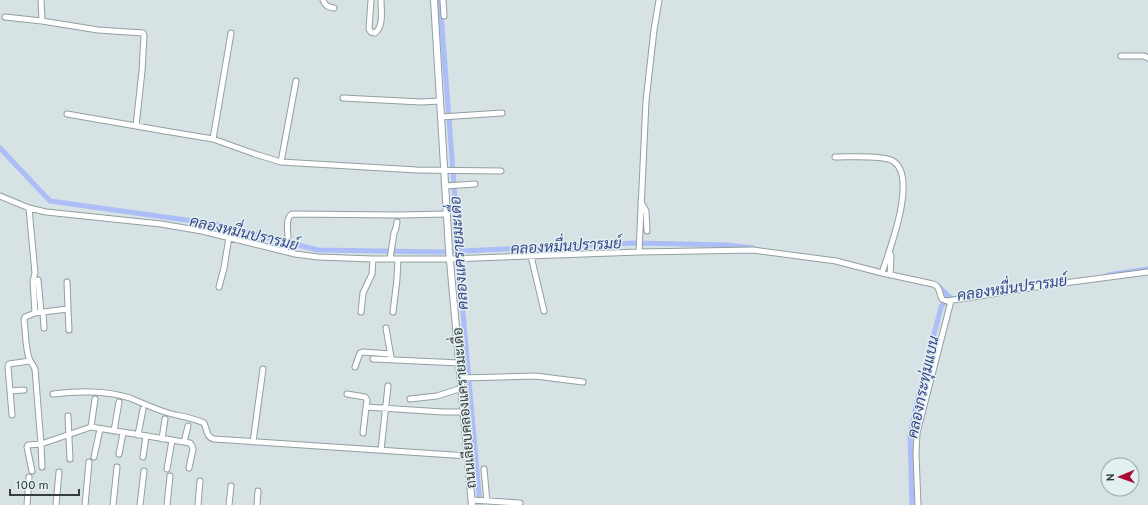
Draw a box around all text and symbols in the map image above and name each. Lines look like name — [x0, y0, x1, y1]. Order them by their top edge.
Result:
water label: คลองแครายมะเดื่อ — [440, 195, 474, 311]
water label: คลองหมื่นปรารมย์ — [187, 206, 303, 257]
water label: คลองหมื่นปรารมย์ — [510, 228, 624, 260]
water label: คลองหมื่นปรารมย์ — [955, 265, 1071, 307]
street label: ถนนเลียบคลองแครายมะเดื่อ — [445, 327, 481, 490]
water label: คลองกระทุ่มแบน — [902, 334, 945, 440]
north arrow — [1100, 457, 1140, 497]
scale bar — [10, 471, 79, 497]
text: N — [1104, 473, 1118, 482]
text: 100 m — [16, 478, 49, 494]

